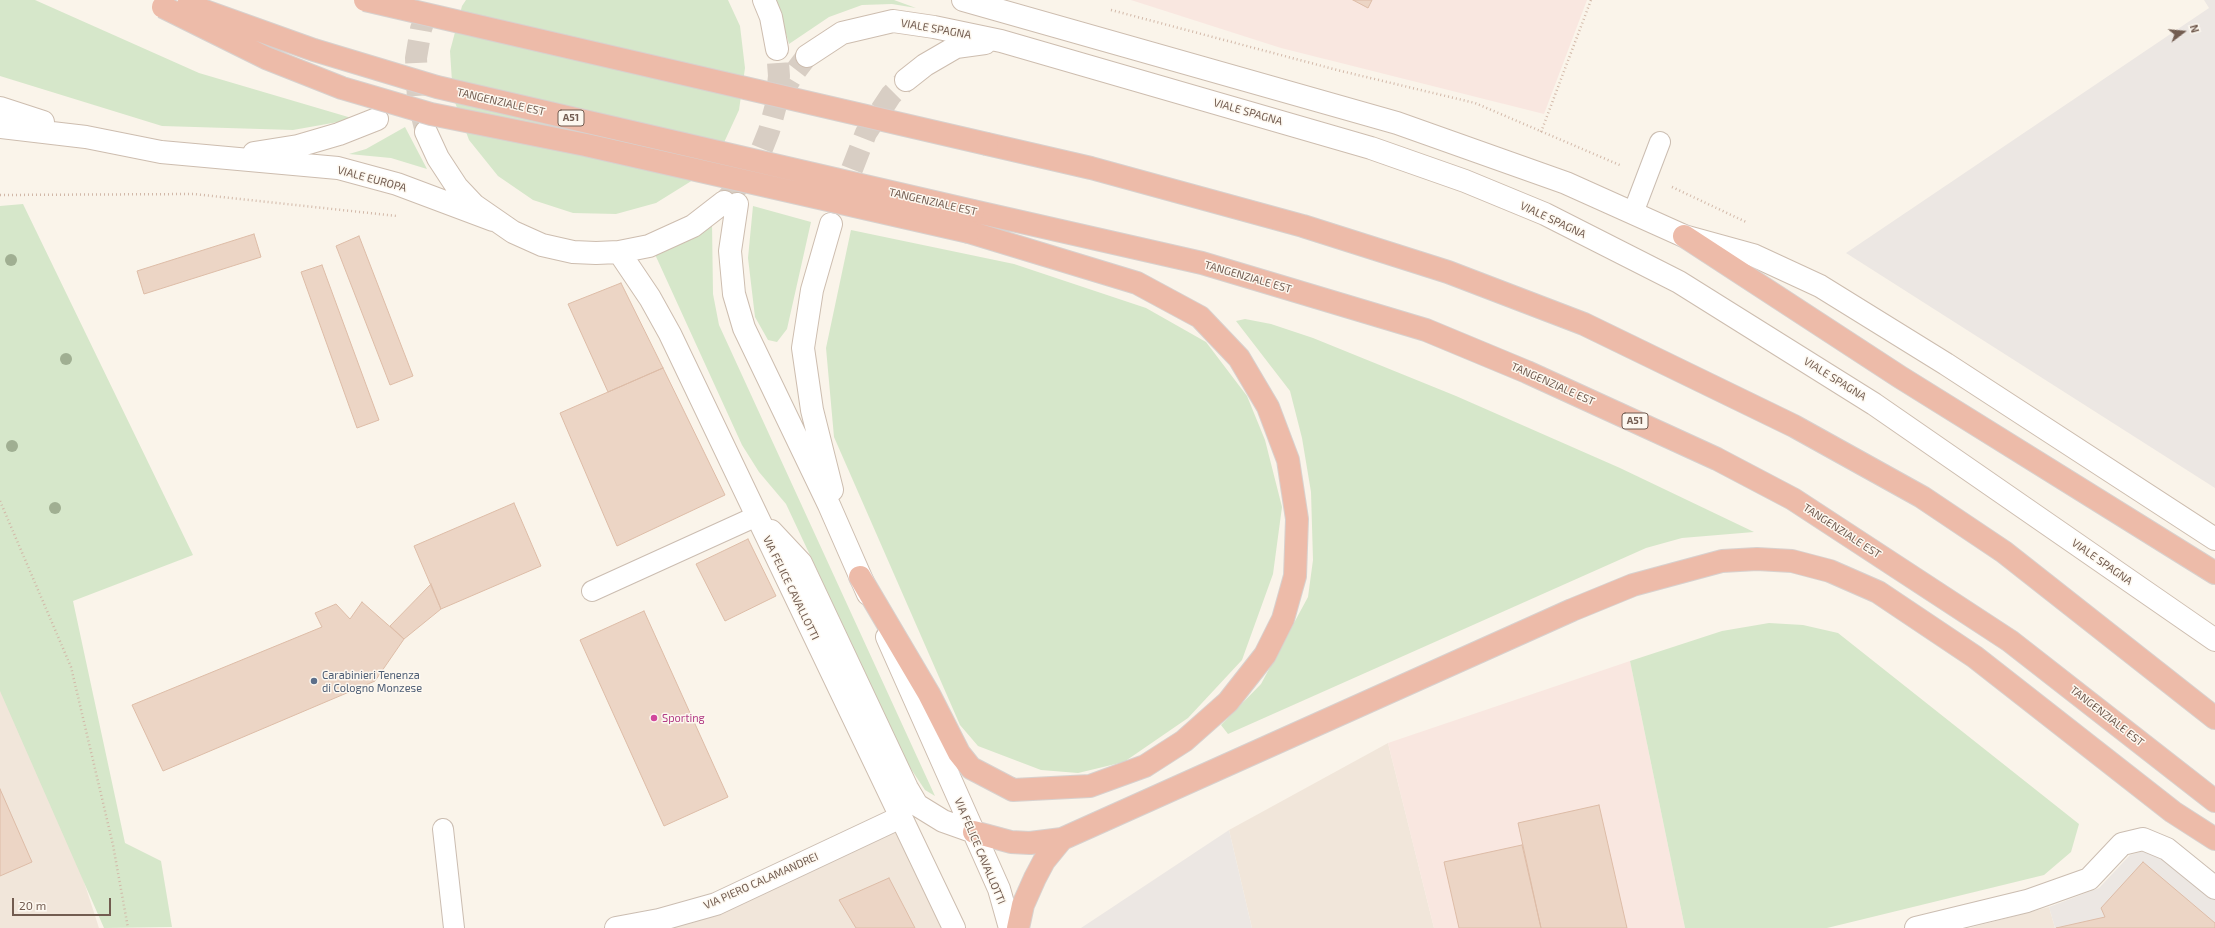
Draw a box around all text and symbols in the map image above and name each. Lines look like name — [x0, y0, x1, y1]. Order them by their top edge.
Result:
north arrow — [2163, 12, 2203, 52]
street label: VIALE SPAGNA — [900, 16, 972, 42]
text: N — [2188, 23, 2202, 34]
street label: TANGENZIALE EST — [456, 85, 546, 119]
street label: VIALE SPAGNA — [1212, 96, 1284, 128]
road number: A51 — [558, 110, 584, 126]
street label: VIALE EUROPA — [336, 163, 408, 195]
street label: TANGENZIALE EST — [888, 185, 978, 219]
street label: VIALE SPAGNA — [1518, 199, 1588, 241]
street label: TANGENZIALE EST — [1203, 258, 1293, 296]
street label: VIALE SPAGNA — [1801, 355, 1869, 403]
street label: TANGENZIALE EST — [1509, 360, 1597, 408]
road number: A51 — [1622, 413, 1648, 429]
street label: TANGENZIALE EST — [1801, 501, 1883, 561]
street label: VIA FELICE CAVALLOTTI — [760, 534, 822, 642]
street label: VIALE SPAGNA — [2069, 536, 2135, 588]
place label: Carabinieri Tenenza di Cologno Monzese — [322, 668, 422, 694]
marker: Carabinieri Tenenza di Cologno Monzese — [309, 676, 319, 686]
street label: TANGENZIALE EST — [2067, 683, 2147, 749]
place label: Sporting — [662, 711, 705, 725]
marker: Sporting — [649, 713, 659, 723]
street label: VIA FELICE CAVALLOTTI — [952, 796, 1008, 906]
street label: VIA PIERO CALAMANDREI — [702, 850, 820, 912]
scale bar — [14, 890, 113, 916]
text: 20 m — [19, 898, 46, 912]

